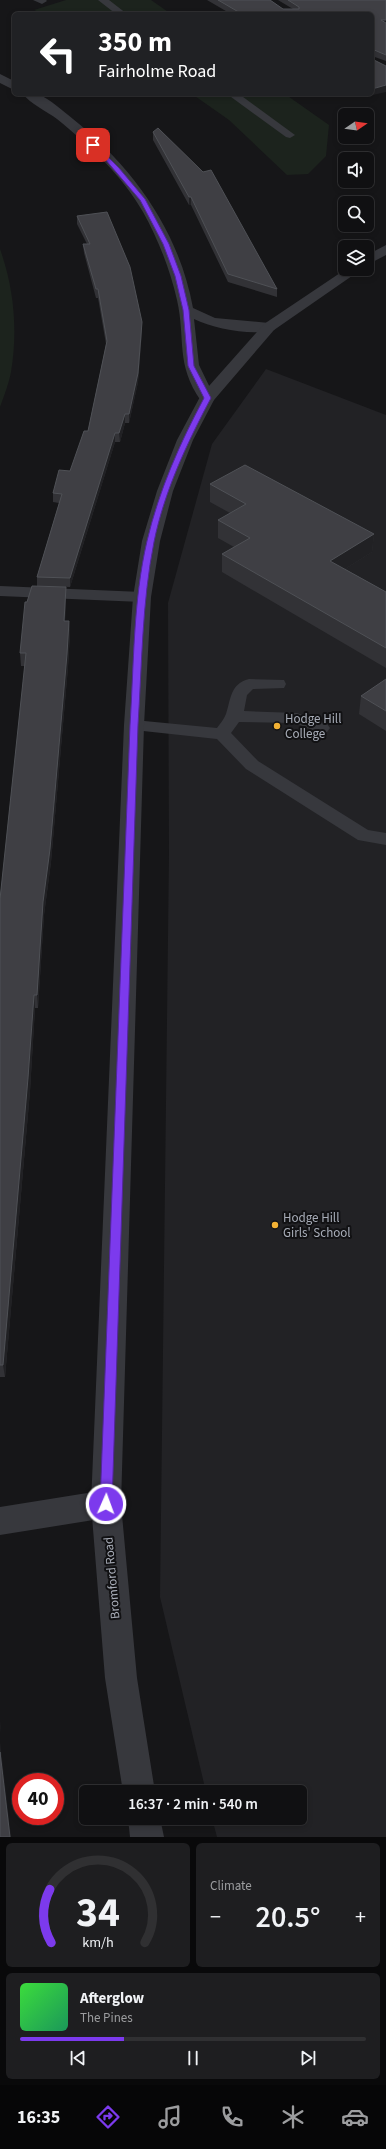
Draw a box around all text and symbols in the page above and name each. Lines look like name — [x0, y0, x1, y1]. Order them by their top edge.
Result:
text: 350 m — [98, 22, 172, 62]
icon: left — [32, 28, 84, 80]
text: Fairholme Road — [98, 59, 216, 84]
north arrow — [338, 108, 374, 144]
map controls — [338, 108, 374, 276]
pin — [76, 128, 110, 162]
icon: arrive — [82, 134, 104, 156]
button: sound — [338, 152, 374, 188]
button: search — [338, 196, 374, 232]
button: layers — [338, 240, 374, 276]
place label: Hodge Hill College — [285, 710, 341, 743]
marker: Hodge Hill College — [272, 721, 282, 731]
place label: Hodge Hill Girls' School — [283, 1209, 351, 1242]
marker: Hodge Hill Girls' School — [270, 1220, 280, 1230]
position arrow — [85, 1483, 127, 1525]
street label: Bromford Road — [99, 1536, 125, 1620]
speed limit sign: 40 — [12, 1773, 64, 1825]
text: 16:37 · 2 min · 540 m — [128, 1794, 258, 1815]
text: Climate — [210, 1877, 252, 1895]
text: 34 — [76, 1883, 120, 1943]
text: 20.5° — [256, 1896, 320, 1939]
text: − — [210, 1901, 221, 1933]
text: + — [355, 1901, 366, 1933]
text: km/h — [82, 1932, 114, 1953]
text: Afterglow — [80, 1988, 144, 2009]
text: The Pines — [80, 2009, 133, 2027]
icon: previous — [67, 2047, 89, 2069]
icon: pause — [182, 2047, 204, 2069]
icon: next — [297, 2047, 319, 2069]
icon: directions — [94, 2103, 122, 2131]
icon: music — [156, 2103, 184, 2131]
icon: phone — [218, 2103, 246, 2131]
icon: climate — [279, 2103, 307, 2131]
icon: car — [341, 2103, 369, 2131]
text: 16:35 — [17, 2105, 60, 2130]

